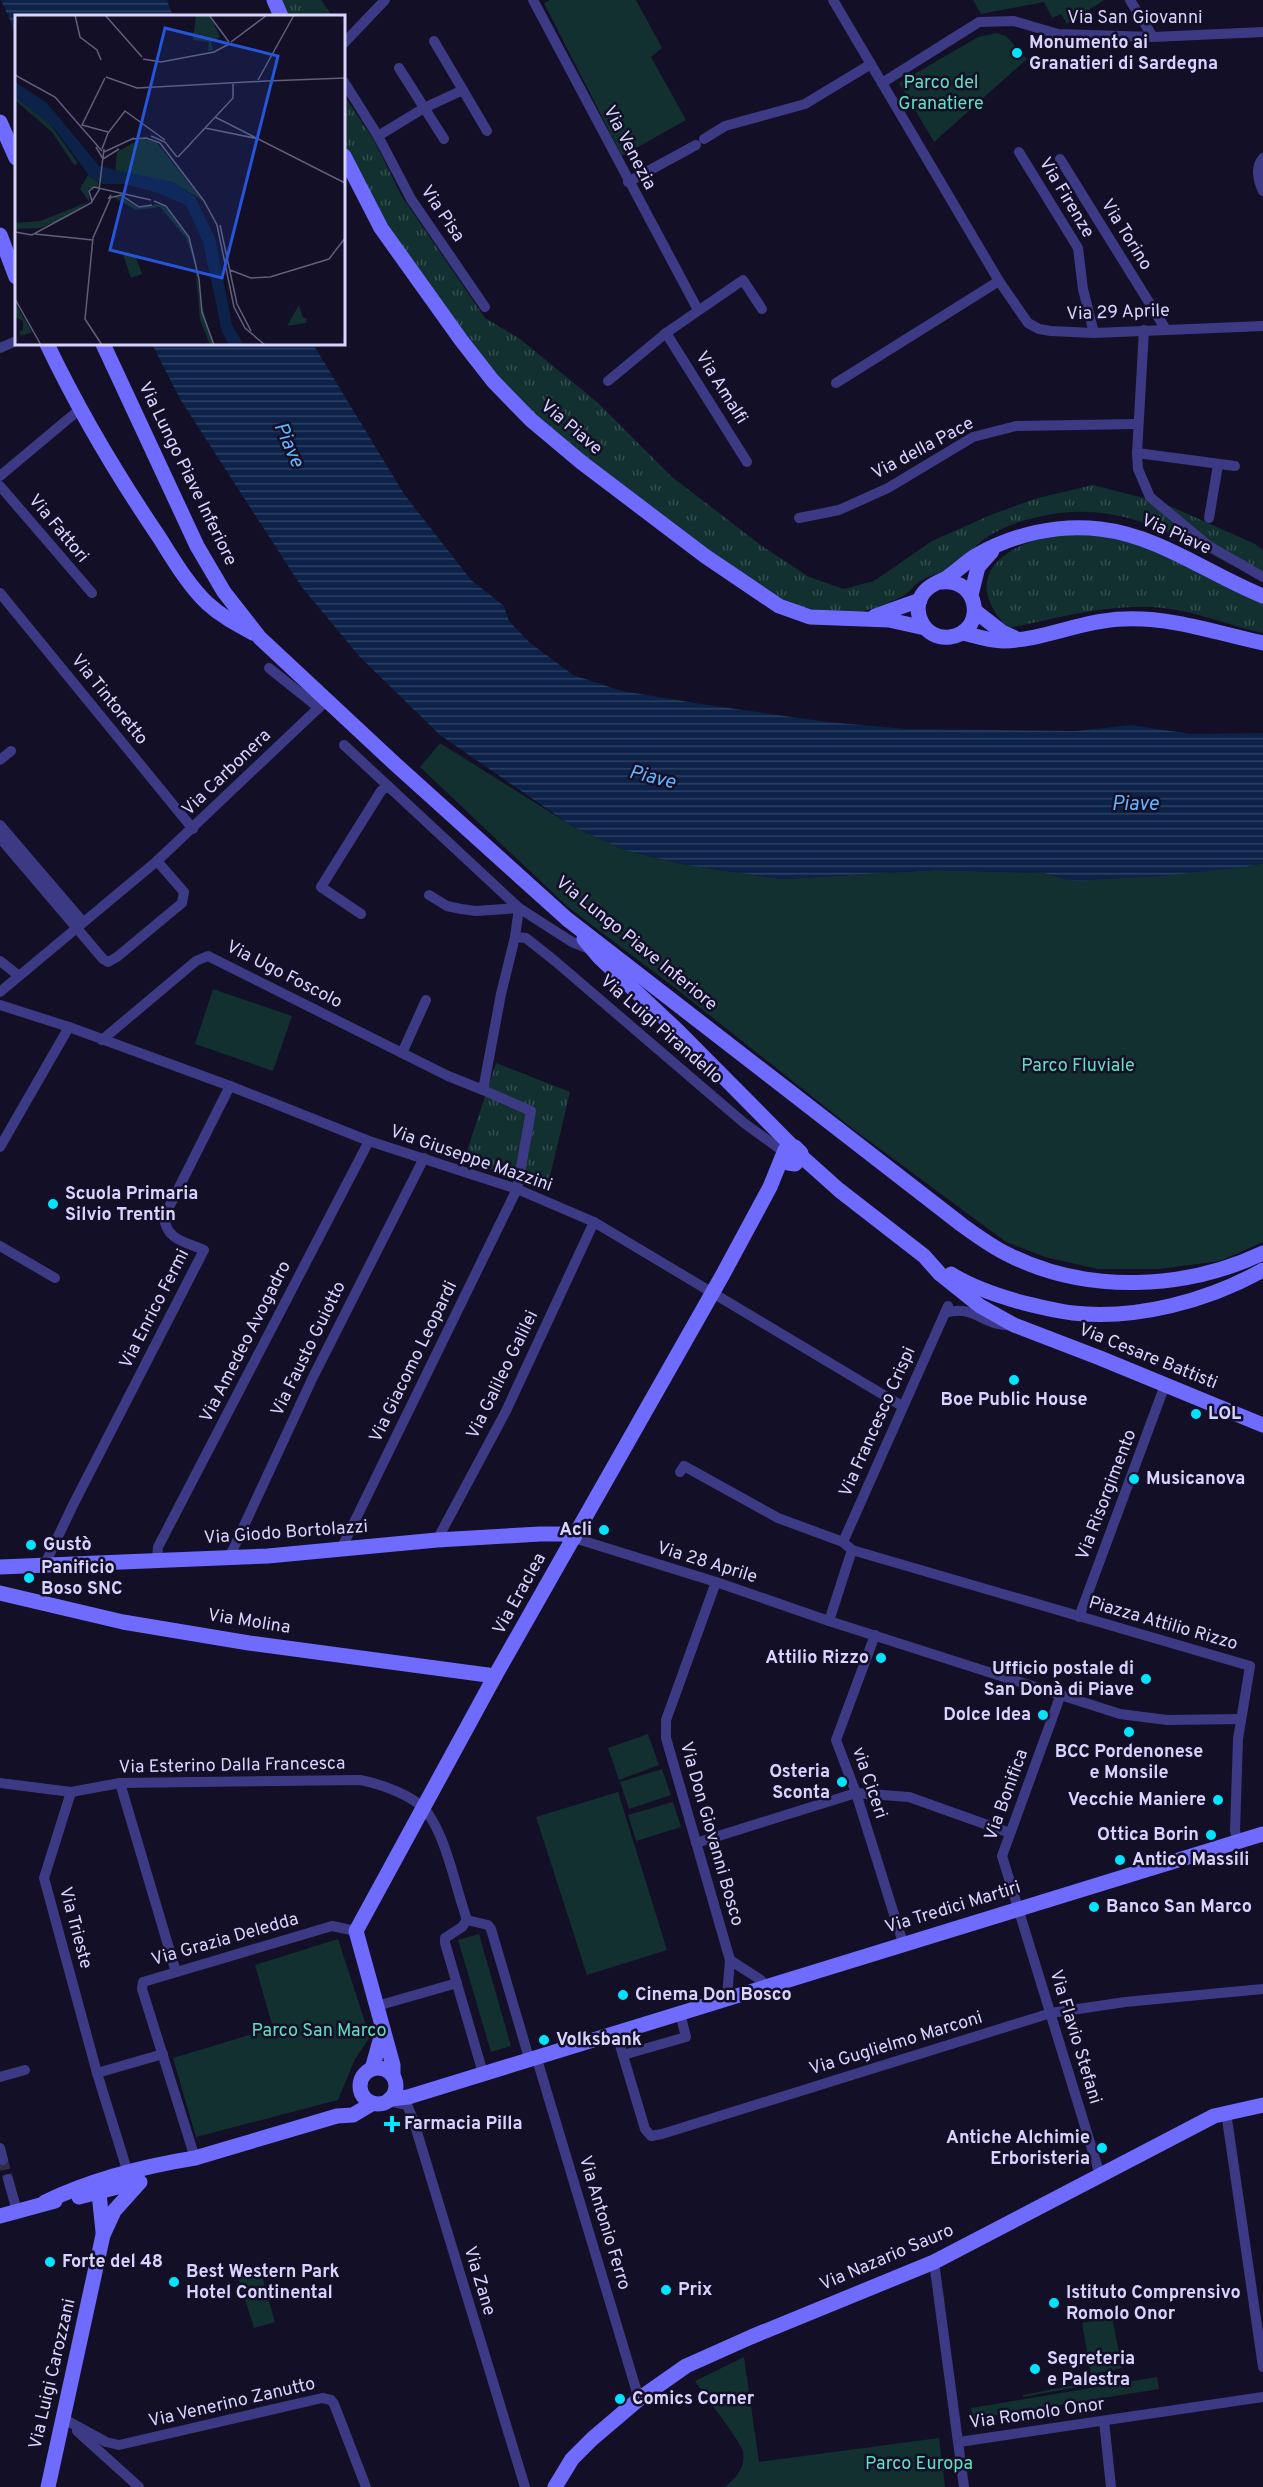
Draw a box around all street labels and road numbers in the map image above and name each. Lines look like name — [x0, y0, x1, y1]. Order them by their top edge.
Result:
street label: Via San Giovanni — [1067, 7, 1203, 30]
street label: Via Venezia — [597, 102, 661, 194]
street label: Via Firenze — [1033, 154, 1099, 242]
street label: Via Pisa — [415, 181, 469, 247]
street label: Via Torino — [1095, 195, 1157, 275]
street label: Via 29 Aprile — [1066, 300, 1170, 326]
street label: Via Amalfi — [690, 347, 752, 429]
street label: Via Lungo Piave Inferiore — [132, 378, 242, 570]
street label: Via Piave — [535, 395, 607, 461]
street label: Via della Pace — [868, 412, 978, 486]
street label: Via Fattori — [23, 490, 93, 568]
street label: Via Piave — [1137, 509, 1215, 561]
street label: Via Tintoretto — [65, 650, 153, 750]
street label: Via Carbonera — [178, 725, 276, 821]
street label: Via Lungo Piave Inferiore — [550, 872, 722, 1016]
street label: Via Ugo Foscolo — [222, 936, 346, 1014]
street label: Via Luigi Pirandello — [595, 970, 727, 1090]
street label: Via Giuseppe Mazzini — [387, 1120, 555, 1198]
street label: Via Enrico Fermi — [115, 1245, 195, 1373]
street label: Via Amedeo Avogadro — [195, 1257, 297, 1427]
street label: Via Giacomo Leopardi — [365, 1277, 463, 1447]
street label: Via Fausto Guiotto — [266, 1278, 352, 1420]
street label: Via Galileo Galilei — [462, 1307, 544, 1443]
street label: Via Cesare Battisti — [1075, 1319, 1221, 1395]
street label: Via Francesco Crispi — [835, 1343, 921, 1501]
street label: Via Risorgimento — [1072, 1426, 1142, 1564]
street label: Via Giodo Bortolazzi — [203, 1516, 369, 1550]
street label: Via 28 Aprile — [654, 1537, 760, 1589]
street label: Via Eraclea — [488, 1549, 552, 1639]
street label: Piazza Attilio Rizzo — [1086, 1592, 1240, 1656]
street label: Via Molina — [206, 1604, 292, 1640]
street label: Via Don Giovanni Bosco — [674, 1739, 748, 1929]
street label: via Ciceri — [846, 1744, 892, 1822]
street label: Via Bonifica — [980, 1746, 1034, 1844]
street label: Via Esterino Dalla Francesca — [118, 1753, 346, 1779]
street label: Via Tredici Martiri — [882, 1876, 1024, 1940]
street label: Via Trieste — [53, 1885, 97, 1971]
street label: Via Grazia Deledda — [149, 1908, 301, 1972]
street label: Via Flavio Stefani — [1044, 1967, 1106, 2107]
street label: Via Guglielmo Marconi — [807, 2007, 985, 2081]
street label: Via Antonio Ferro — [573, 2153, 635, 2293]
street label: Via Nazario Sauro — [817, 2219, 957, 2297]
street label: Via Zane — [458, 2243, 500, 2319]
street label: Via Luigi Carozzani — [24, 2296, 82, 2452]
street label: Via Venerino Zanutto — [146, 2373, 318, 2433]
street label: Via Romolo Onor — [968, 2393, 1106, 2435]

